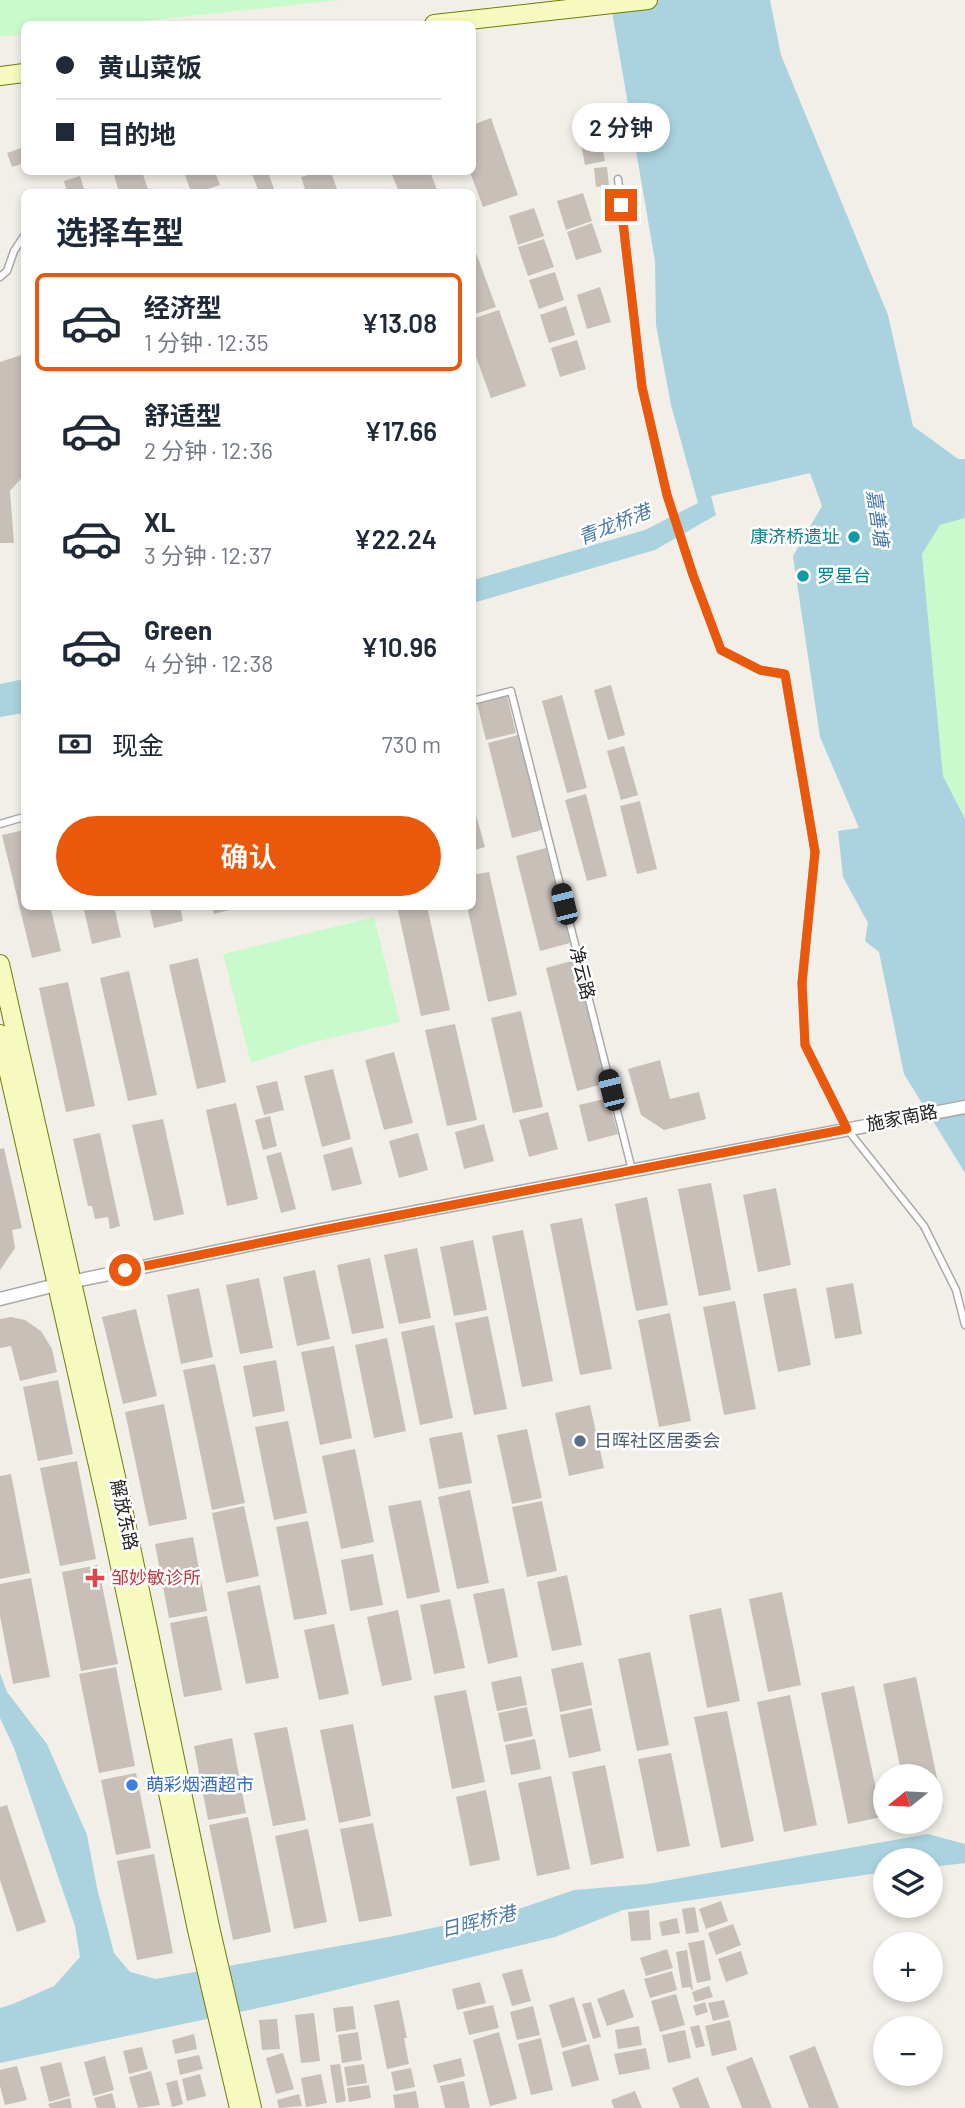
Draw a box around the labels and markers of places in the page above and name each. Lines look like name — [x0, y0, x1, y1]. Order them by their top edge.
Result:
place label: 康济桥遗址 — [750, 525, 840, 547]
marker: 康济桥遗址 — [846, 529, 862, 545]
place label: 罗星台 — [817, 564, 871, 586]
marker: 罗星台 — [795, 568, 811, 584]
place label: 日晖社区居委会 — [594, 1429, 720, 1451]
marker: 日晖社区居委会 — [572, 1433, 588, 1449]
place label: 邹妙敏诊所 — [111, 1566, 201, 1588]
marker: 邹妙敏诊所 — [85, 1568, 105, 1588]
place label: 萌彩烟酒超市 — [146, 1773, 254, 1795]
marker: 萌彩烟酒超市 — [124, 1777, 140, 1793]

